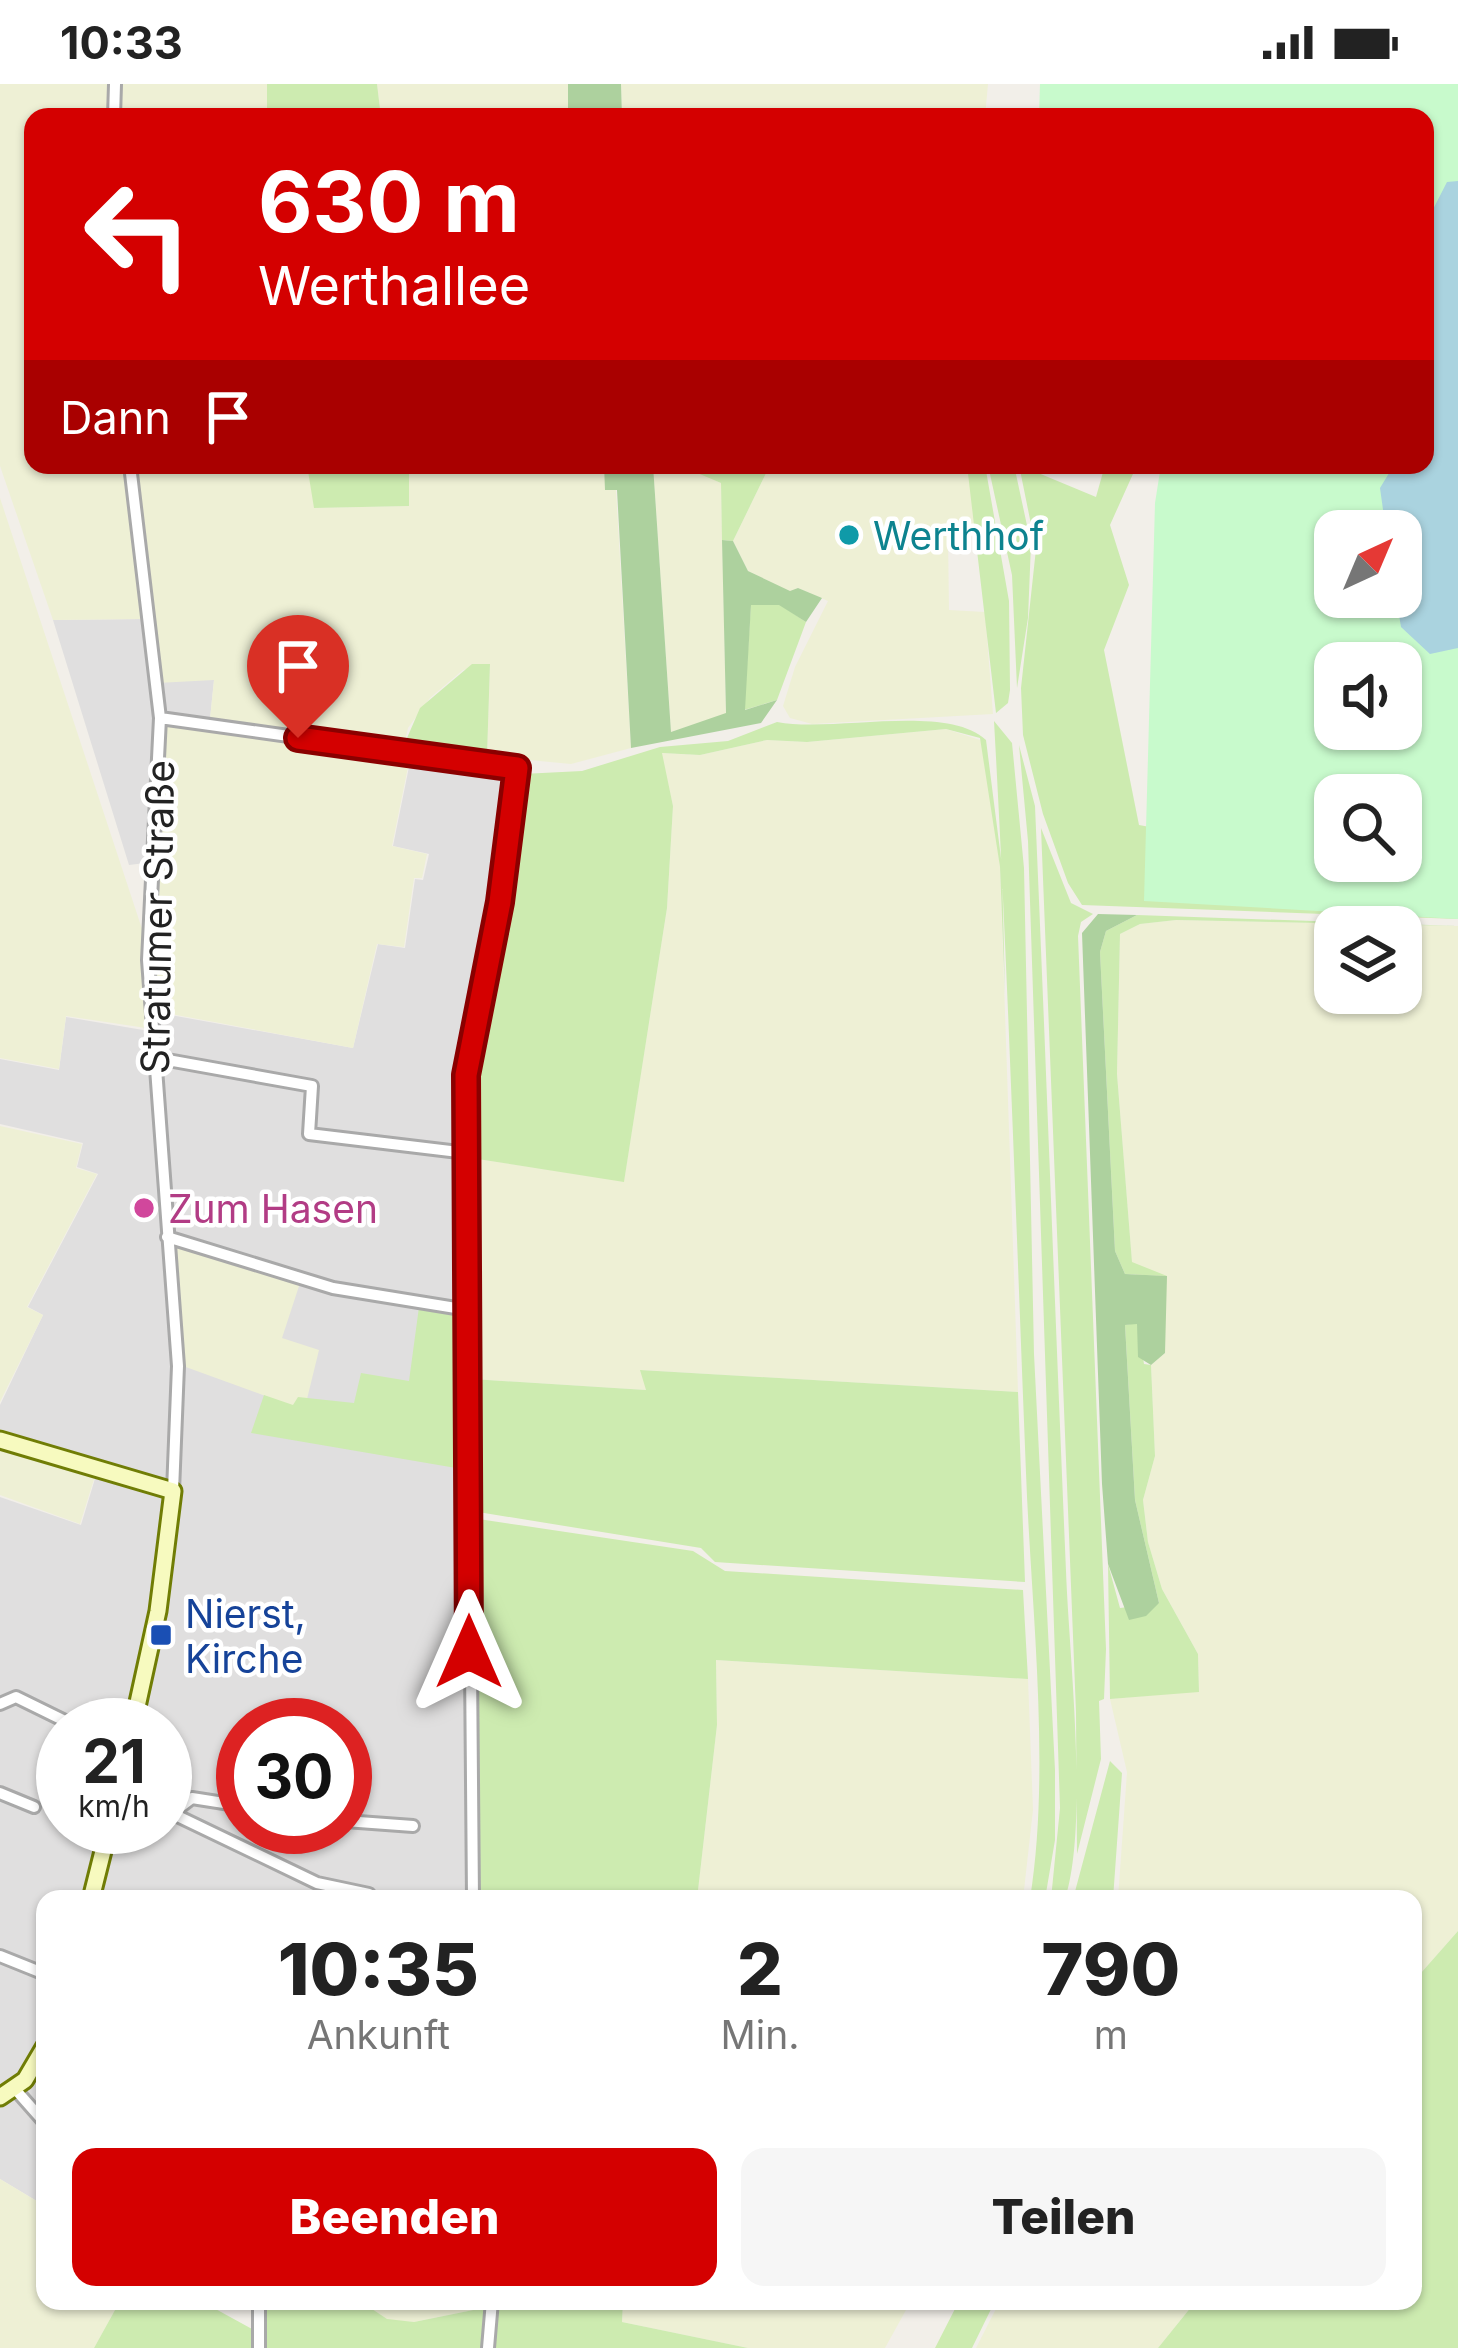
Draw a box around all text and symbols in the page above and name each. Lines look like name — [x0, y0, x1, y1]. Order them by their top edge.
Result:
text: 10:33 — [60, 15, 183, 70]
text: 630 m — [258, 151, 520, 252]
icon: left — [60, 156, 216, 312]
text: Werthallee — [258, 253, 530, 318]
icon: arrive — [195, 384, 261, 450]
text: Dann — [60, 390, 171, 445]
north arrow — [1314, 510, 1422, 618]
map controls — [1314, 510, 1422, 1014]
place label: Werthhof — [873, 512, 1044, 559]
marker: Werthhof — [836, 522, 862, 548]
pin — [247, 615, 349, 738]
icon: arrive — [265, 633, 331, 699]
button: sound — [1314, 642, 1422, 750]
street label: Stratumer Straße — [131, 760, 183, 1074]
button: search — [1314, 774, 1422, 882]
button: layers — [1314, 906, 1422, 1014]
place label: Zum Hasen — [168, 1185, 378, 1232]
marker: Zum Hasen — [131, 1195, 157, 1221]
position arrow — [406, 1589, 532, 1715]
place label: Nierst, Kirche — [185, 1590, 306, 1682]
marker: Nierst, Kirche — [148, 1622, 174, 1648]
speed limit sign: 30 — [216, 1698, 372, 1854]
text: 21 — [82, 1725, 146, 1797]
text: km/h — [78, 1788, 150, 1824]
text: 10:35 — [278, 1925, 479, 2012]
text: 2 — [737, 1925, 783, 2012]
text: 790 — [1041, 1925, 1180, 2012]
text: Ankunft — [307, 2011, 450, 2058]
text: Min. — [721, 2011, 800, 2058]
text: m — [1094, 2011, 1128, 2058]
button: Beenden — [72, 2148, 717, 2286]
button: Teilen — [741, 2148, 1386, 2286]

